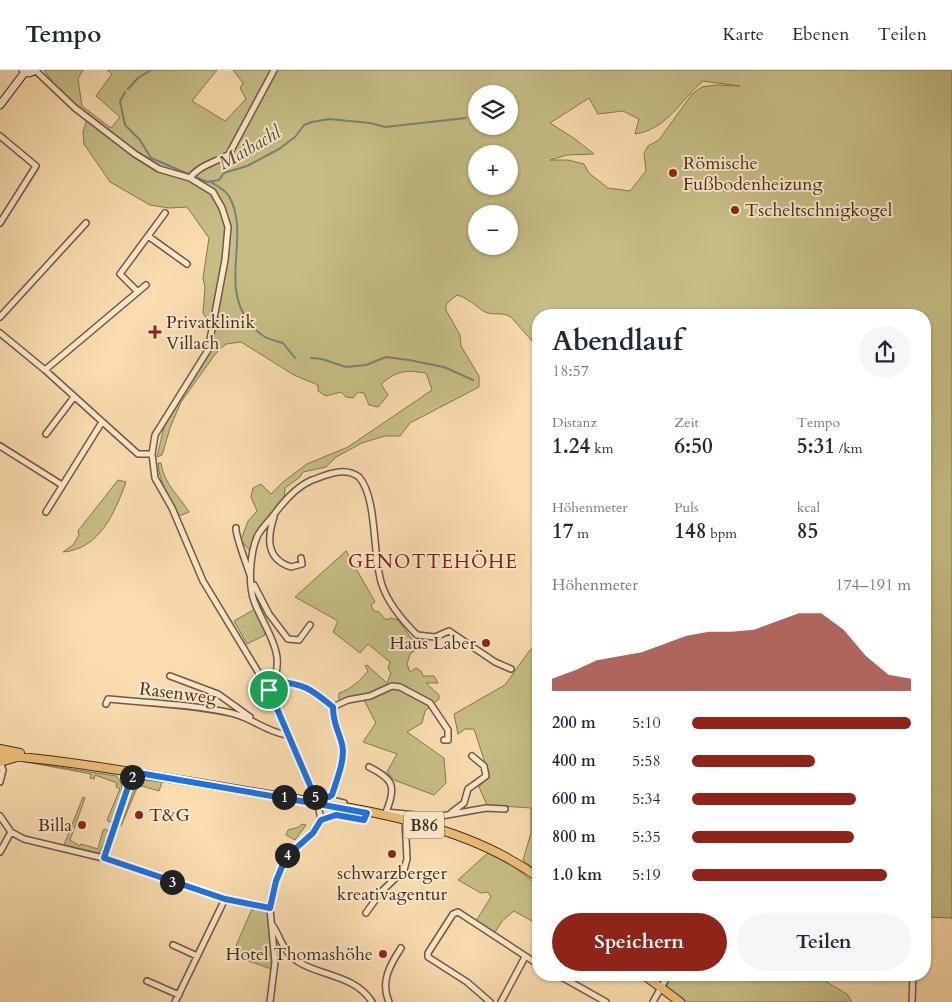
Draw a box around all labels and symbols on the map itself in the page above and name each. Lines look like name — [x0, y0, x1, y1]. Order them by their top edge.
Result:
water label: Maibachl — [213, 119, 286, 176]
place label: Römische Fußbodenheizung — [683, 151, 823, 197]
marker: Römische Fußbodenheizung — [667, 167, 679, 179]
place label: Tscheltschnigkogel — [745, 198, 893, 223]
marker: Tscheltschnigkogel — [729, 204, 741, 216]
place label: Privatklinik Villach — [166, 310, 255, 356]
marker: Privatklinik Villach — [148, 325, 162, 339]
district label: GENOTTEHÖHE — [348, 549, 518, 575]
place label: Haus Laber — [389, 631, 476, 656]
marker: Haus Laber — [480, 637, 492, 649]
pin — [248, 669, 290, 711]
street label: Rasenweg — [138, 676, 219, 711]
pin: 2 — [120, 764, 144, 790]
pin: 1 — [272, 784, 296, 810]
pin: 5 — [302, 784, 328, 810]
place label: T&G — [149, 803, 190, 828]
marker: T&G — [133, 809, 145, 821]
road number: B86 — [404, 812, 444, 838]
place label: Billa — [38, 813, 72, 838]
marker: Billa — [76, 819, 88, 831]
pin: 4 — [274, 842, 300, 868]
marker: schwarzberger kreativagentur — [386, 848, 398, 860]
place label: schwarzberger kreativagentur — [337, 861, 448, 907]
pin: 3 — [160, 870, 184, 894]
place label: Hotel Thomashöhe — [225, 942, 373, 967]
marker: Hotel Thomashöhe — [377, 948, 389, 960]

